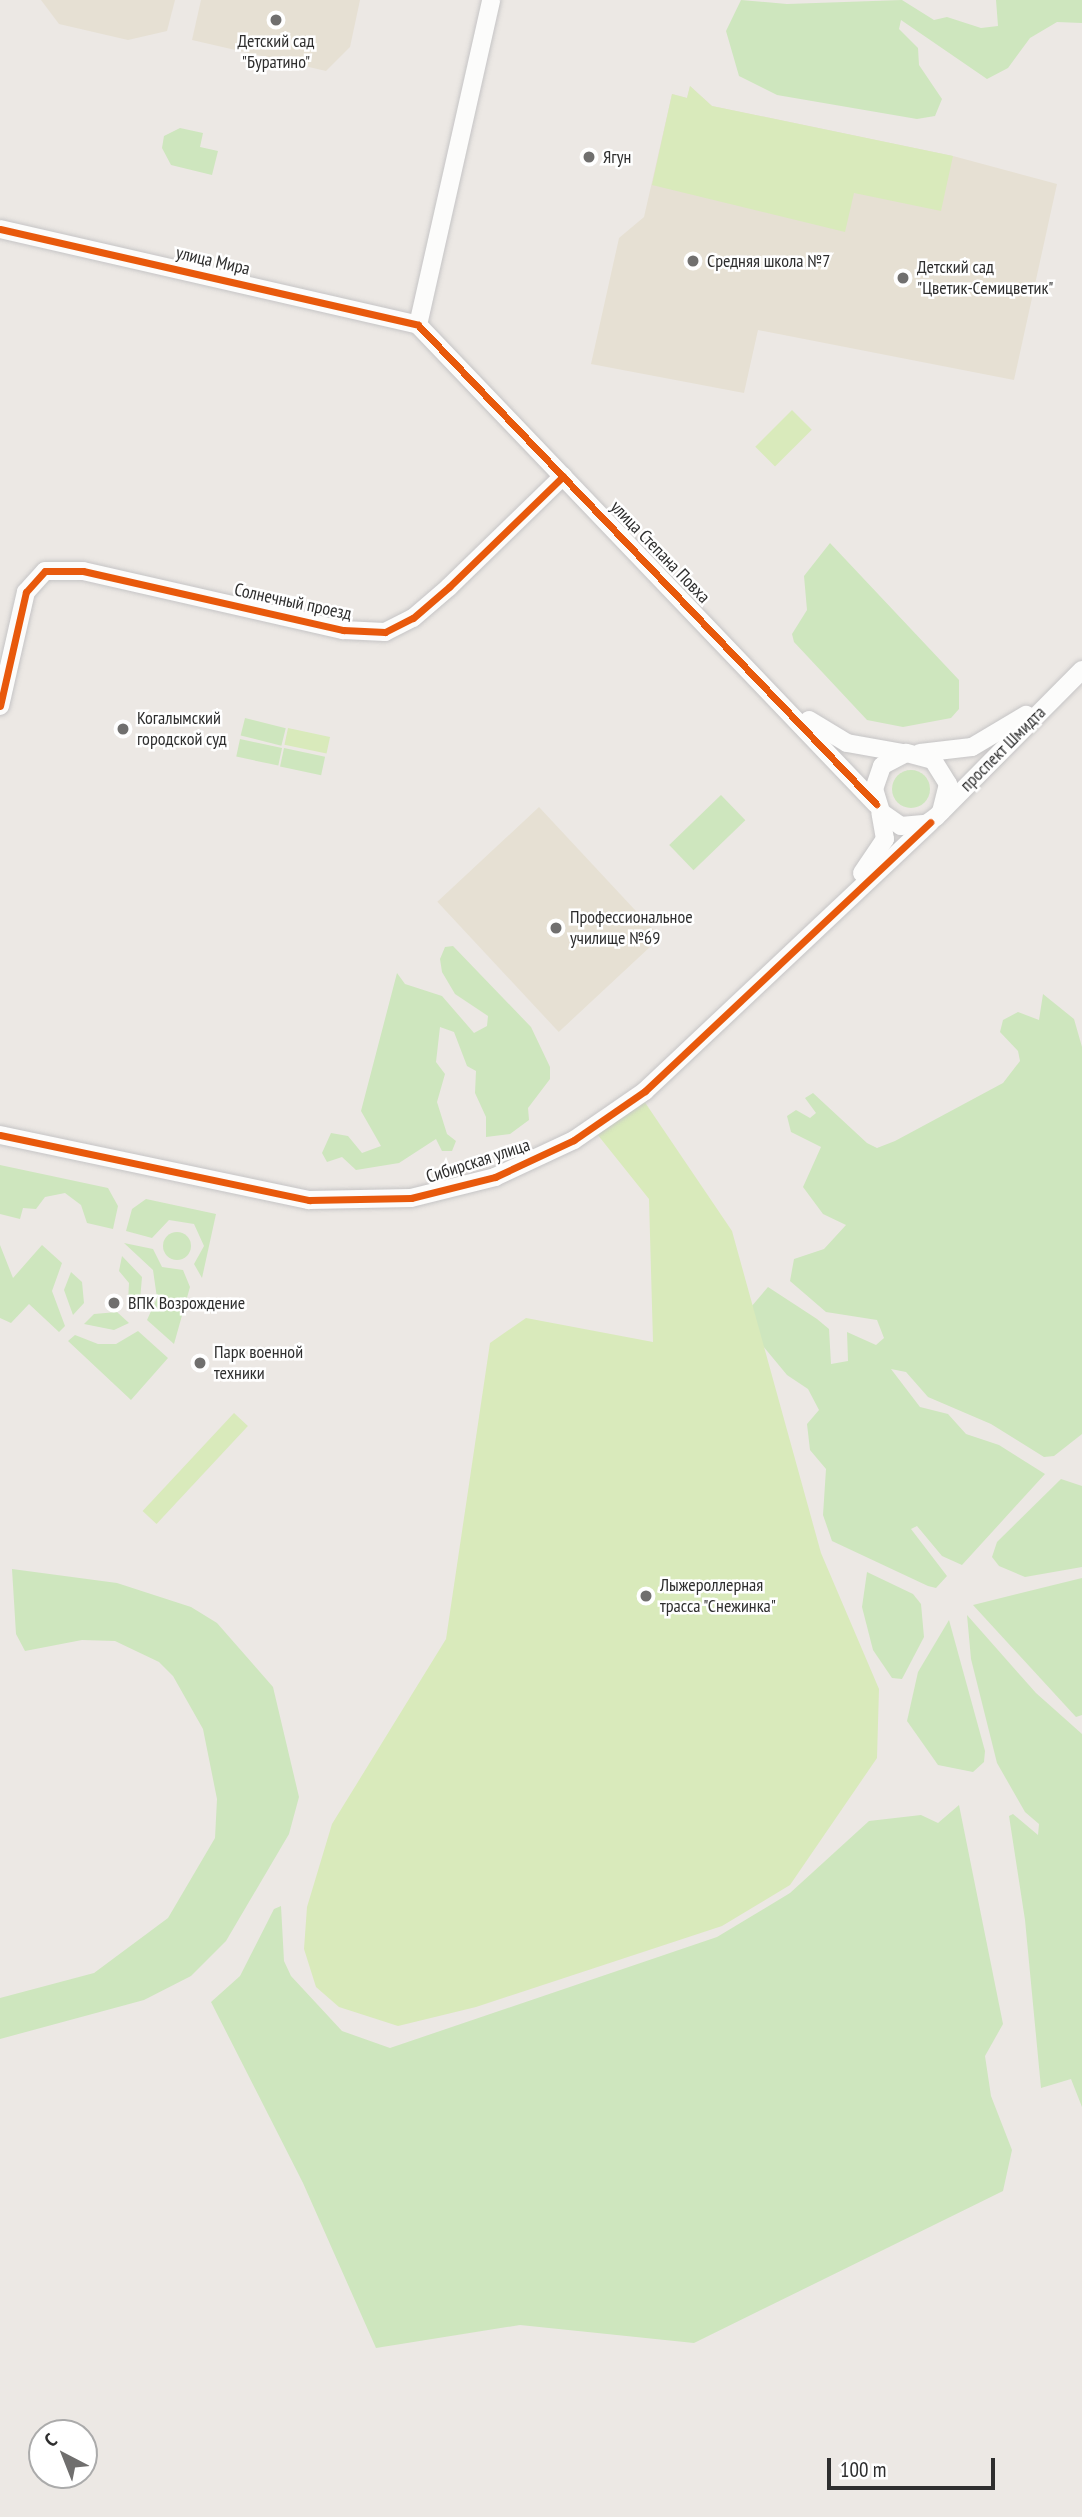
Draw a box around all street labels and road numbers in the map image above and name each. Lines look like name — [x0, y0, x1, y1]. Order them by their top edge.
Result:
street label: улица Мира — [174, 242, 252, 280]
street label: улица Степана Повха — [606, 496, 714, 608]
street label: Солнечный проезд — [232, 579, 354, 625]
street label: проспект Шмидта — [956, 702, 1050, 796]
street label: Сибирская улица — [423, 1134, 533, 1188]

